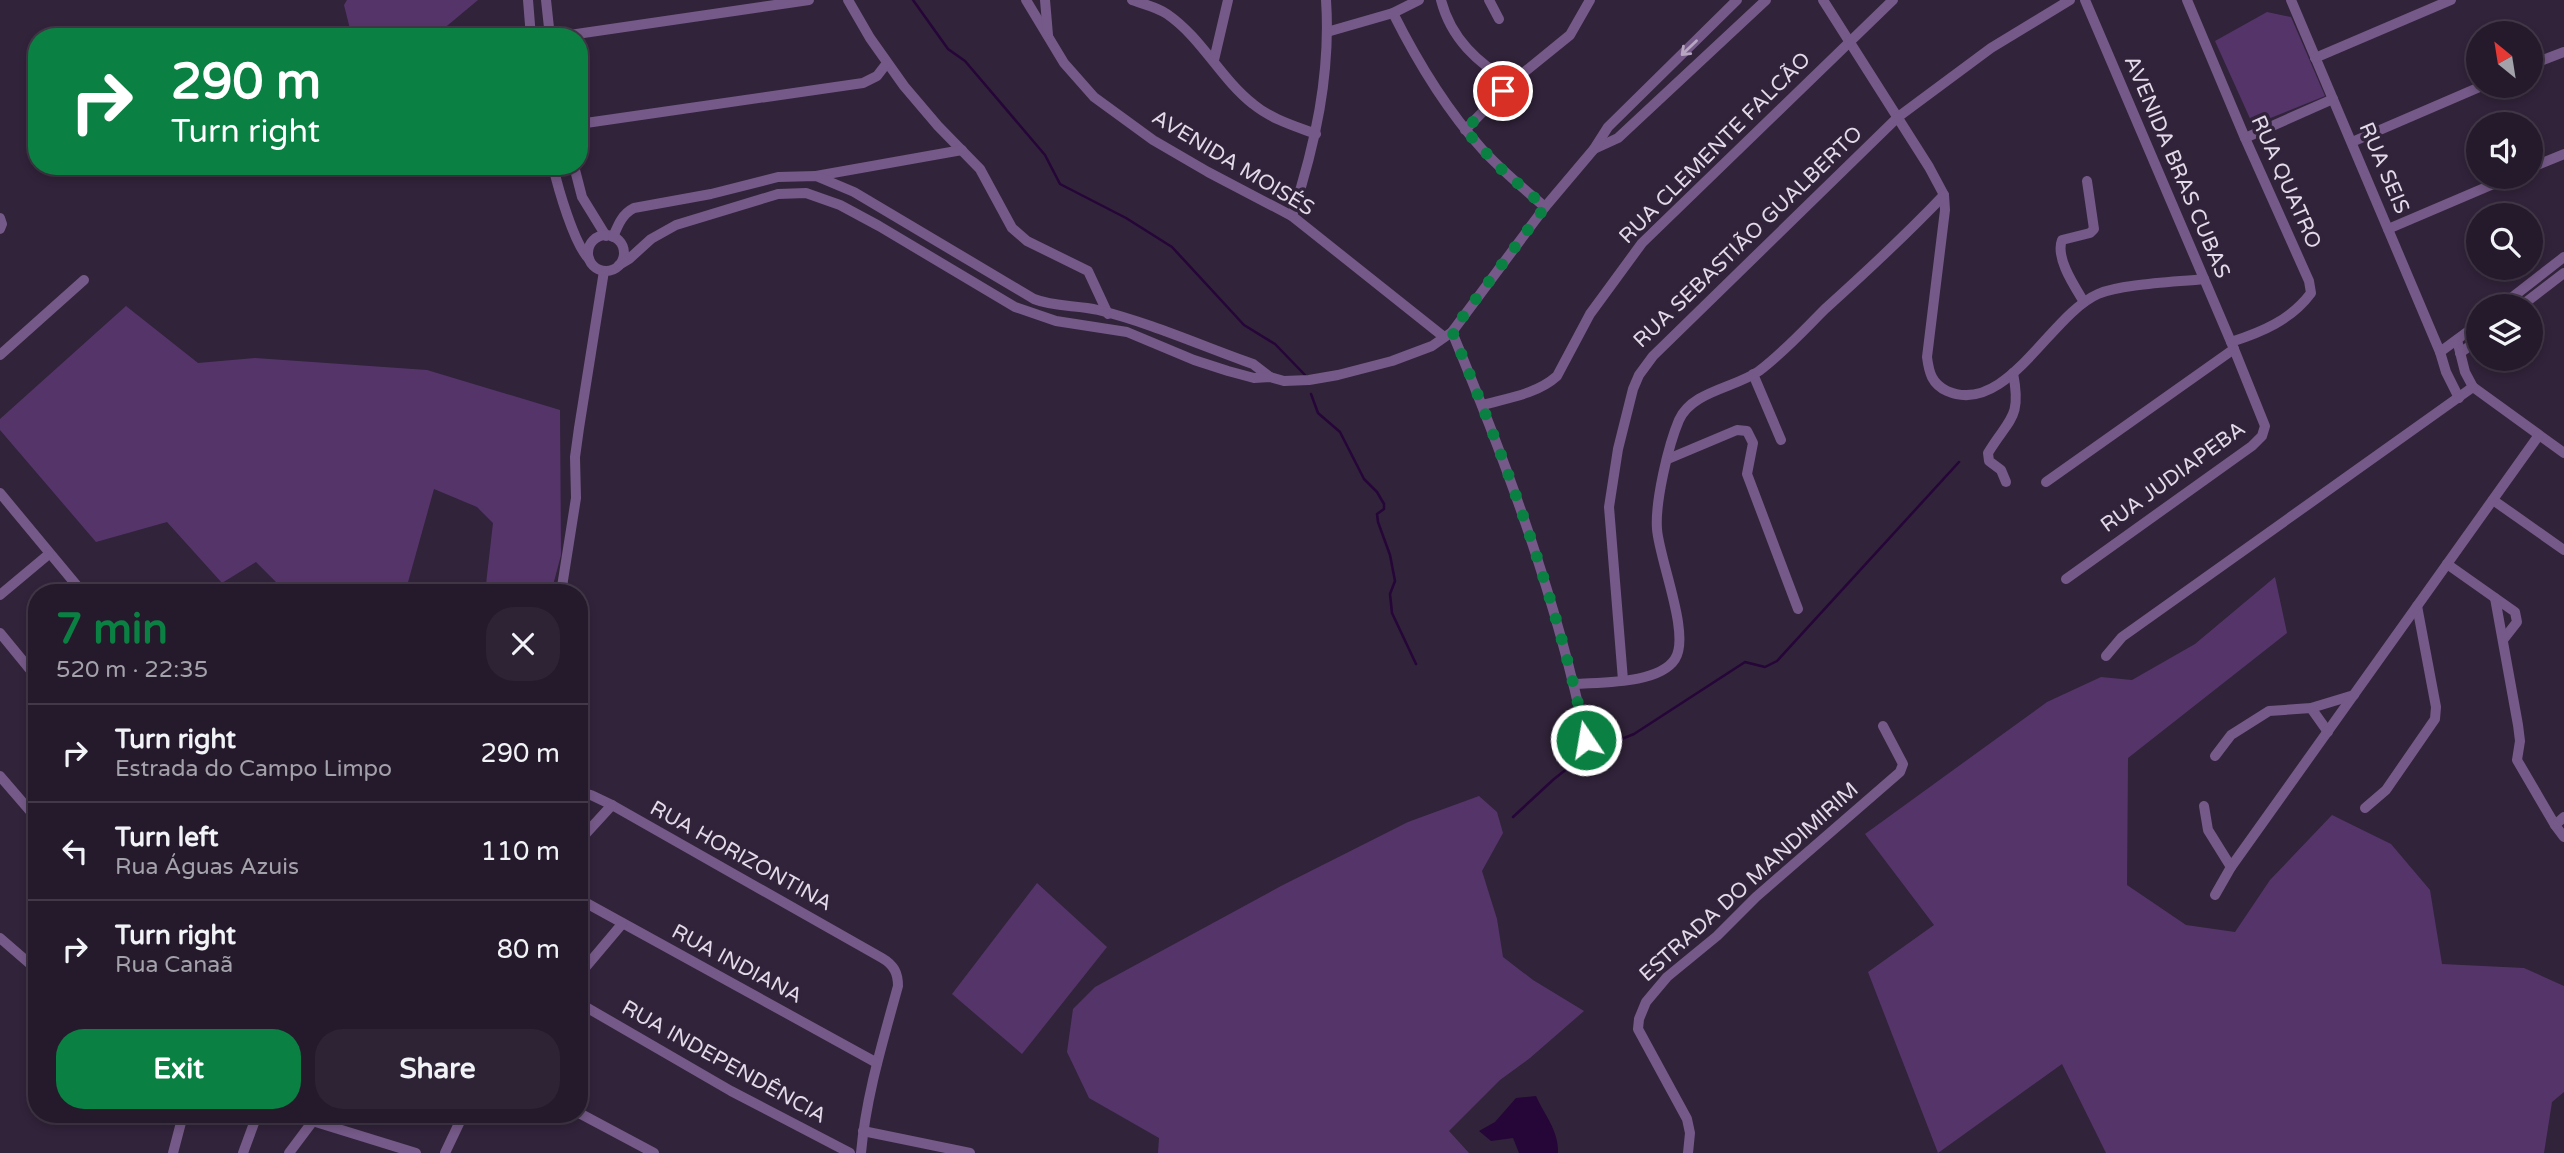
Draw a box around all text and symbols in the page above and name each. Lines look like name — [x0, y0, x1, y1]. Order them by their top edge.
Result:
north arrow — [2466, 21, 2543, 98]
map controls — [2466, 21, 2543, 371]
one-way arrow — [1680, 39, 1697, 56]
street label: RUA CLEMENTE FALCÃO — [1614, 47, 1816, 249]
street label: AVENIDA BRAS CUBAS — [2119, 52, 2235, 282]
text: 290 m — [171, 53, 321, 112]
icon: right — [56, 56, 147, 147]
pin — [1473, 61, 1533, 121]
icon: arrive — [1484, 72, 1522, 110]
street label: AVENIDA MOISÉS — [1147, 105, 1319, 221]
street label: RUA QUATRO — [2245, 111, 2327, 253]
button: sound — [2466, 112, 2543, 189]
text: Turn right — [171, 113, 320, 151]
street label: RUA SEIS — [2354, 119, 2414, 218]
street label: RUA SEBASTIÃO GUALBERTO — [1628, 121, 1868, 353]
button: search — [2466, 203, 2543, 280]
button: layers — [2466, 294, 2543, 371]
street label: RUA JUDIAPEBA — [2096, 416, 2250, 538]
text: 7 min — [56, 604, 168, 655]
button: close — [486, 607, 560, 681]
text: 520 m · 22:35 — [56, 656, 208, 684]
position arrow — [1549, 703, 1623, 777]
text: Turn right — [115, 724, 236, 755]
icon: right — [56, 734, 94, 772]
text: 290 m — [480, 738, 560, 769]
text: Estrada do Campo Limpo — [115, 755, 392, 783]
street label: ESTRADA DO MANDIMIRIM — [1634, 777, 1864, 987]
street label: RUA HORIZONTINA — [646, 796, 836, 916]
text: Turn left — [115, 822, 218, 853]
icon: left — [56, 832, 94, 870]
text: 110 m — [480, 836, 560, 867]
text: Rua Águas Azuis — [115, 853, 299, 881]
street label: RUA INDIANA — [667, 919, 807, 1009]
text: Turn right — [115, 920, 236, 951]
icon: right — [56, 930, 94, 968]
text: 80 m — [497, 934, 560, 965]
text: Rua Canaã — [115, 951, 233, 979]
street label: RUA INDEPENDÊNCIA — [617, 995, 831, 1129]
button: Exit — [56, 1029, 301, 1109]
button: Share — [315, 1029, 560, 1109]

